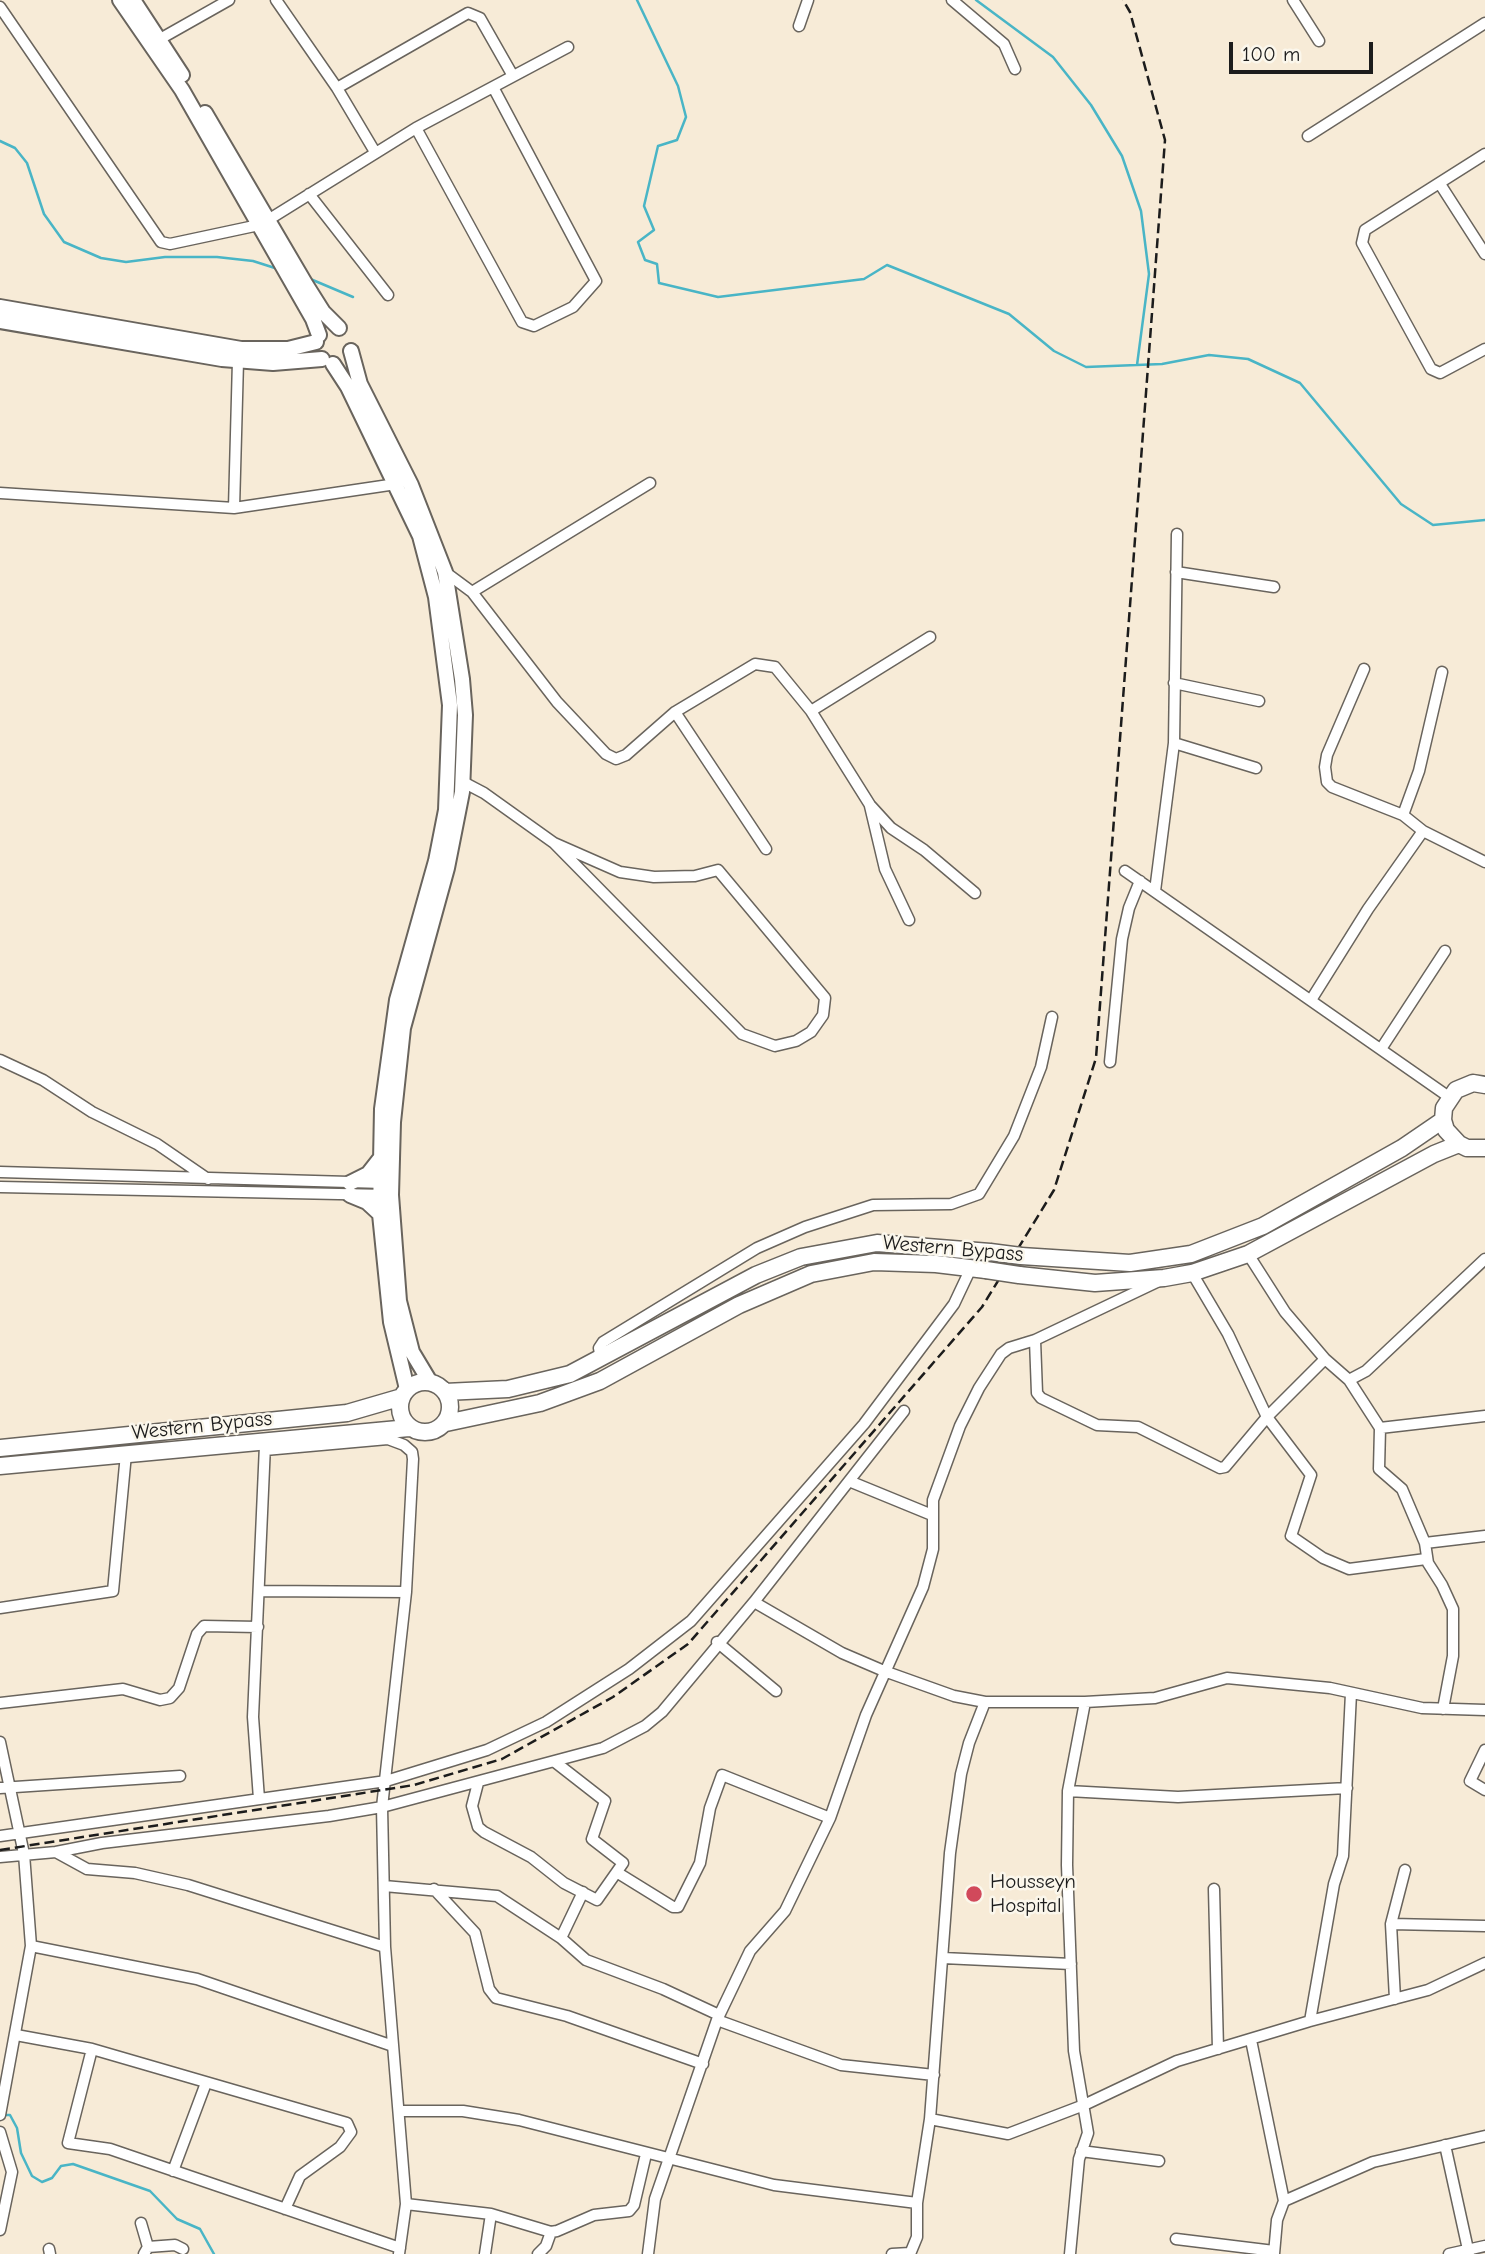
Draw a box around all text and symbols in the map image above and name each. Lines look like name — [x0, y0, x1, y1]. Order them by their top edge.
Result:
scale bar — [1233, 28, 1376, 72]
text: 100 m — [1242, 42, 1300, 66]
street label: Western Bypass — [882, 1230, 1024, 1268]
street label: Western Bypass — [131, 1406, 273, 1446]
place label: Housseyn Hospital — [990, 1869, 1076, 1919]
marker: Housseyn Hospital — [964, 1884, 984, 1904]

